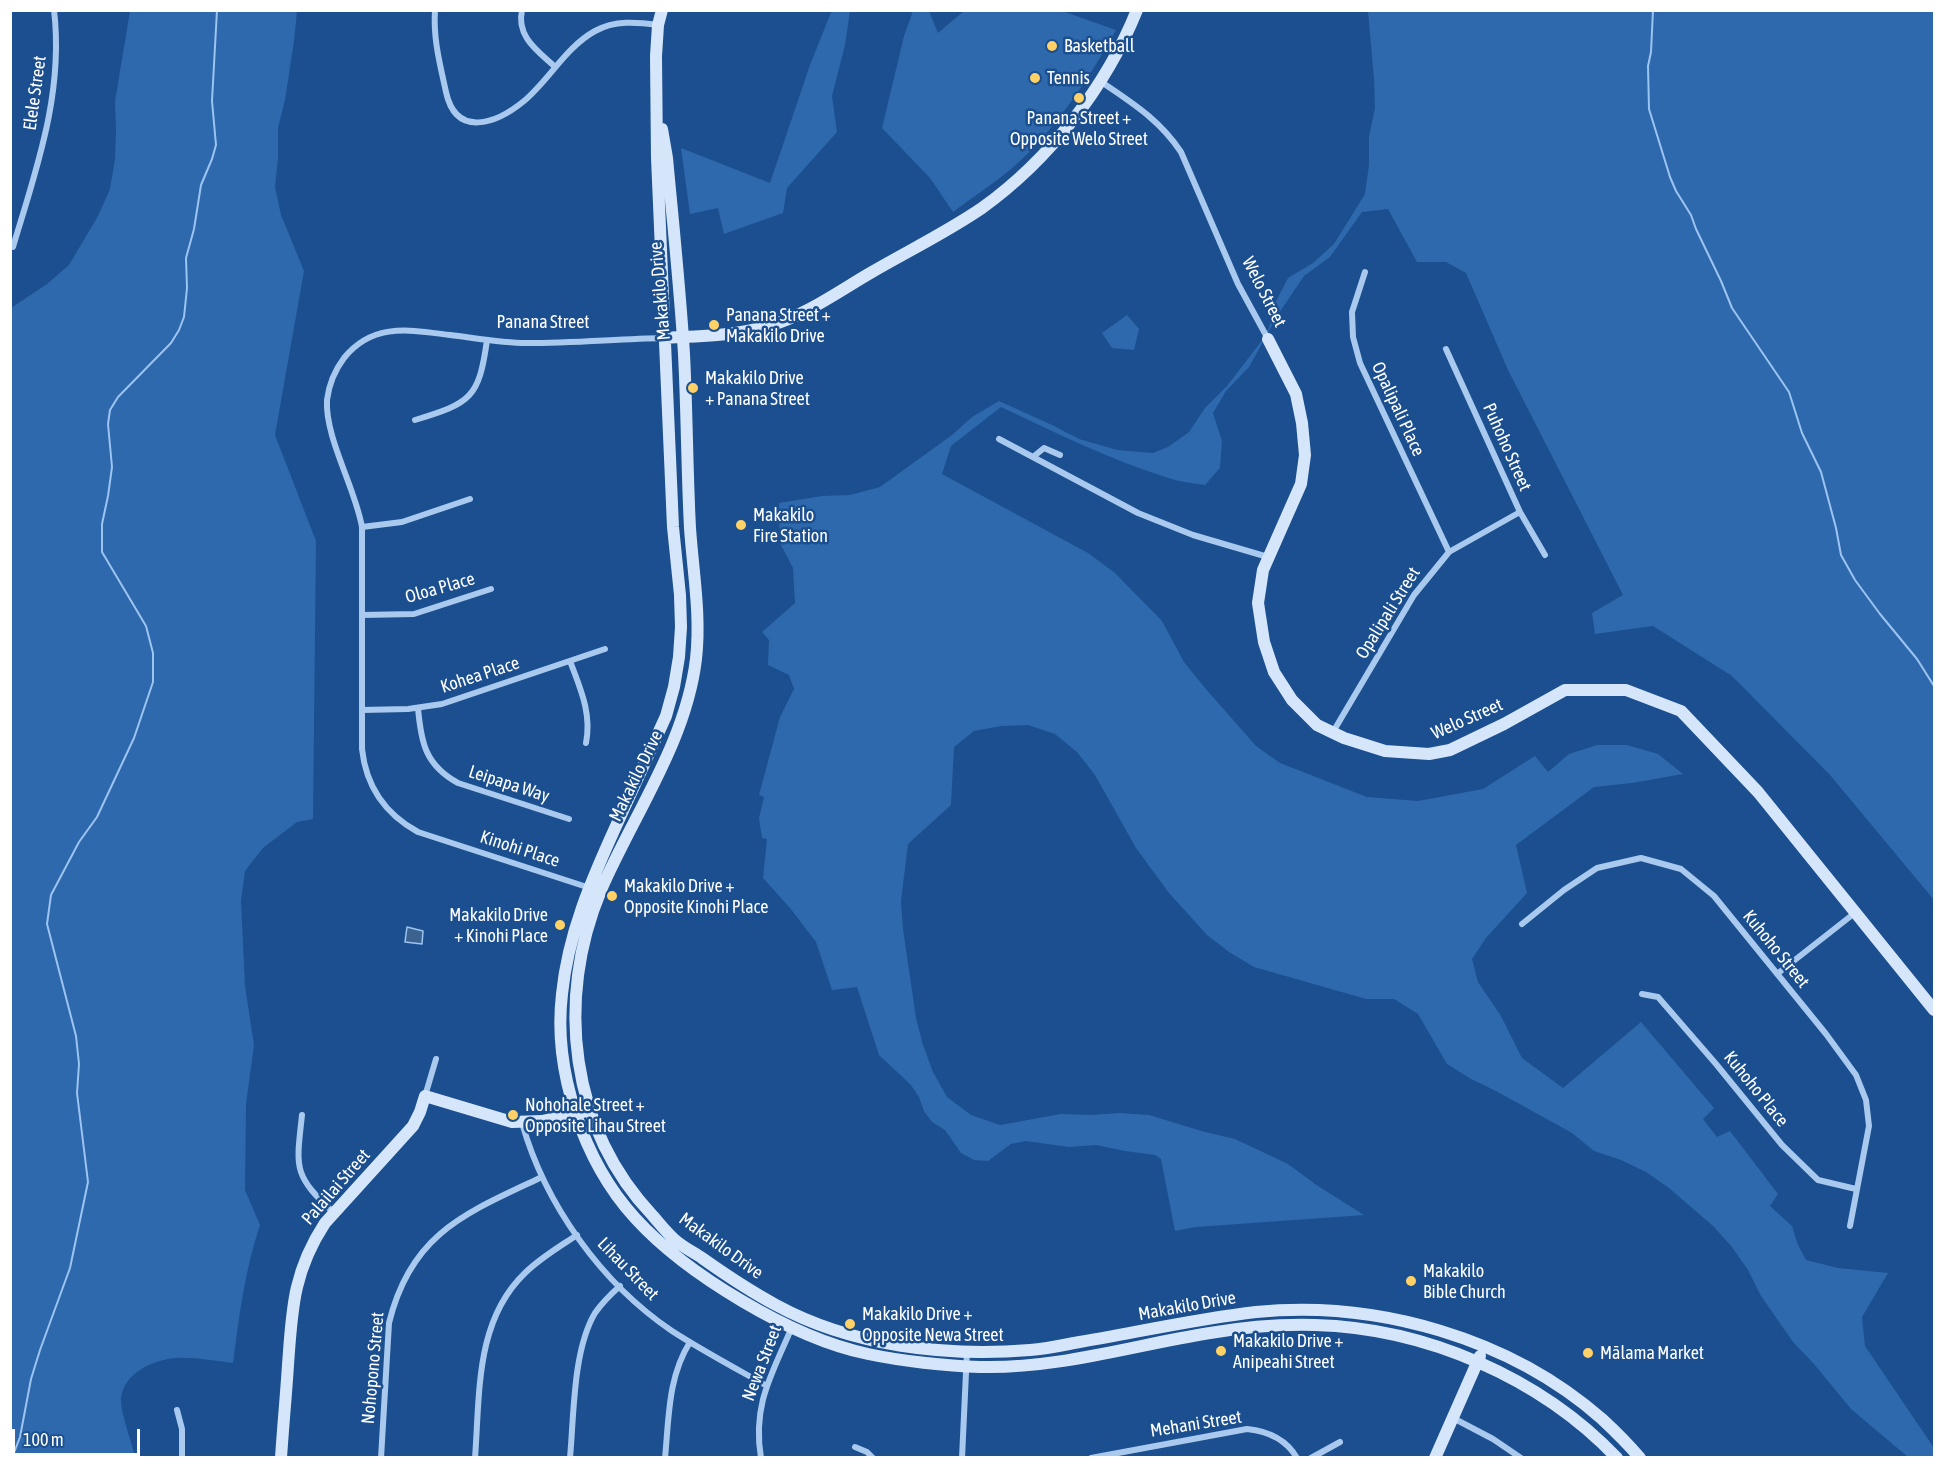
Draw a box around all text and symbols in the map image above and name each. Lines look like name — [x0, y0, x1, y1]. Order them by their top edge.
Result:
place label: Basketball — [1064, 35, 1135, 57]
marker: Basketball — [1045, 39, 1059, 53]
street label: Elele Street — [19, 54, 51, 132]
place label: Tennis — [1047, 67, 1090, 89]
marker: Tennis — [1028, 71, 1042, 85]
marker: Panana Street + Opposite Welo Street — [1072, 91, 1086, 105]
place label: Panana Street + Opposite Welo Street — [1010, 107, 1148, 150]
street label: Makakilo Drive — [645, 241, 675, 341]
street label: Welo Street — [1237, 253, 1291, 331]
place label: Panana Street + Makakilo Drive — [726, 304, 831, 346]
street label: Panana Street — [497, 311, 589, 333]
marker: Panana Street + Makakilo Drive — [707, 318, 721, 332]
street label: Opalipali Place — [1367, 358, 1429, 460]
place label: Makakilo Drive + Panana Street — [705, 367, 810, 410]
marker: Makakilo Drive + Panana Street — [686, 381, 700, 395]
street label: Puhoho Street — [1478, 400, 1536, 494]
place label: Makakilo Fire Station — [753, 504, 828, 546]
marker: Makakilo Fire Station — [734, 518, 748, 532]
street label: Opalipali Street — [1351, 563, 1425, 663]
street label: Oloa Place — [403, 568, 477, 608]
street label: Kohea Place — [438, 652, 522, 698]
street label: Welo Street — [1428, 694, 1506, 744]
street label: Makakilo Drive — [605, 727, 667, 825]
street label: Leipapa Way — [466, 761, 552, 807]
street label: Kinohi Place — [478, 826, 562, 872]
place label: Makakilo Drive + Opposite Kinohi Place — [624, 875, 768, 918]
marker: Makakilo Drive + Opposite Kinohi Place — [605, 889, 619, 903]
place label: Makakilo Drive + Kinohi Place — [449, 904, 548, 946]
street label: Kuhoho Street — [1738, 906, 1814, 992]
marker: Makakilo Drive + Kinohi Place — [553, 918, 567, 932]
street label: Kuhoho Place — [1719, 1047, 1793, 1131]
place label: Nohohale Street + Opposite Lihau Street — [525, 1094, 666, 1136]
marker: Nohohale Street + Opposite Lihau Street — [506, 1108, 520, 1122]
street label: Palailai Street — [297, 1145, 375, 1229]
street label: Makakilo Drive — [675, 1208, 767, 1284]
street label: Lihau Street — [593, 1233, 663, 1305]
place label: Makakilo Bible Church — [1423, 1260, 1506, 1302]
marker: Makakilo Bible Church — [1404, 1274, 1418, 1288]
street label: Makakilo Drive — [1137, 1287, 1237, 1325]
place label: Makakilo Drive + Opposite Newa Street — [862, 1303, 1004, 1346]
street label: Nohopono Street — [357, 1311, 389, 1425]
marker: Makakilo Drive + Opposite Newa Street — [843, 1317, 857, 1331]
street label: Newa Street — [738, 1322, 786, 1404]
place label: Makakilo Drive + Anipeahi Street — [1233, 1330, 1344, 1372]
place label: Mālama Market — [1600, 1342, 1704, 1364]
marker: Makakilo Drive + Anipeahi Street — [1214, 1344, 1228, 1358]
marker: Mālama Market — [1581, 1346, 1595, 1360]
street label: Mehani Street — [1149, 1406, 1243, 1442]
scale bar — [15, 1417, 142, 1455]
text: 100 m — [23, 1429, 64, 1450]

